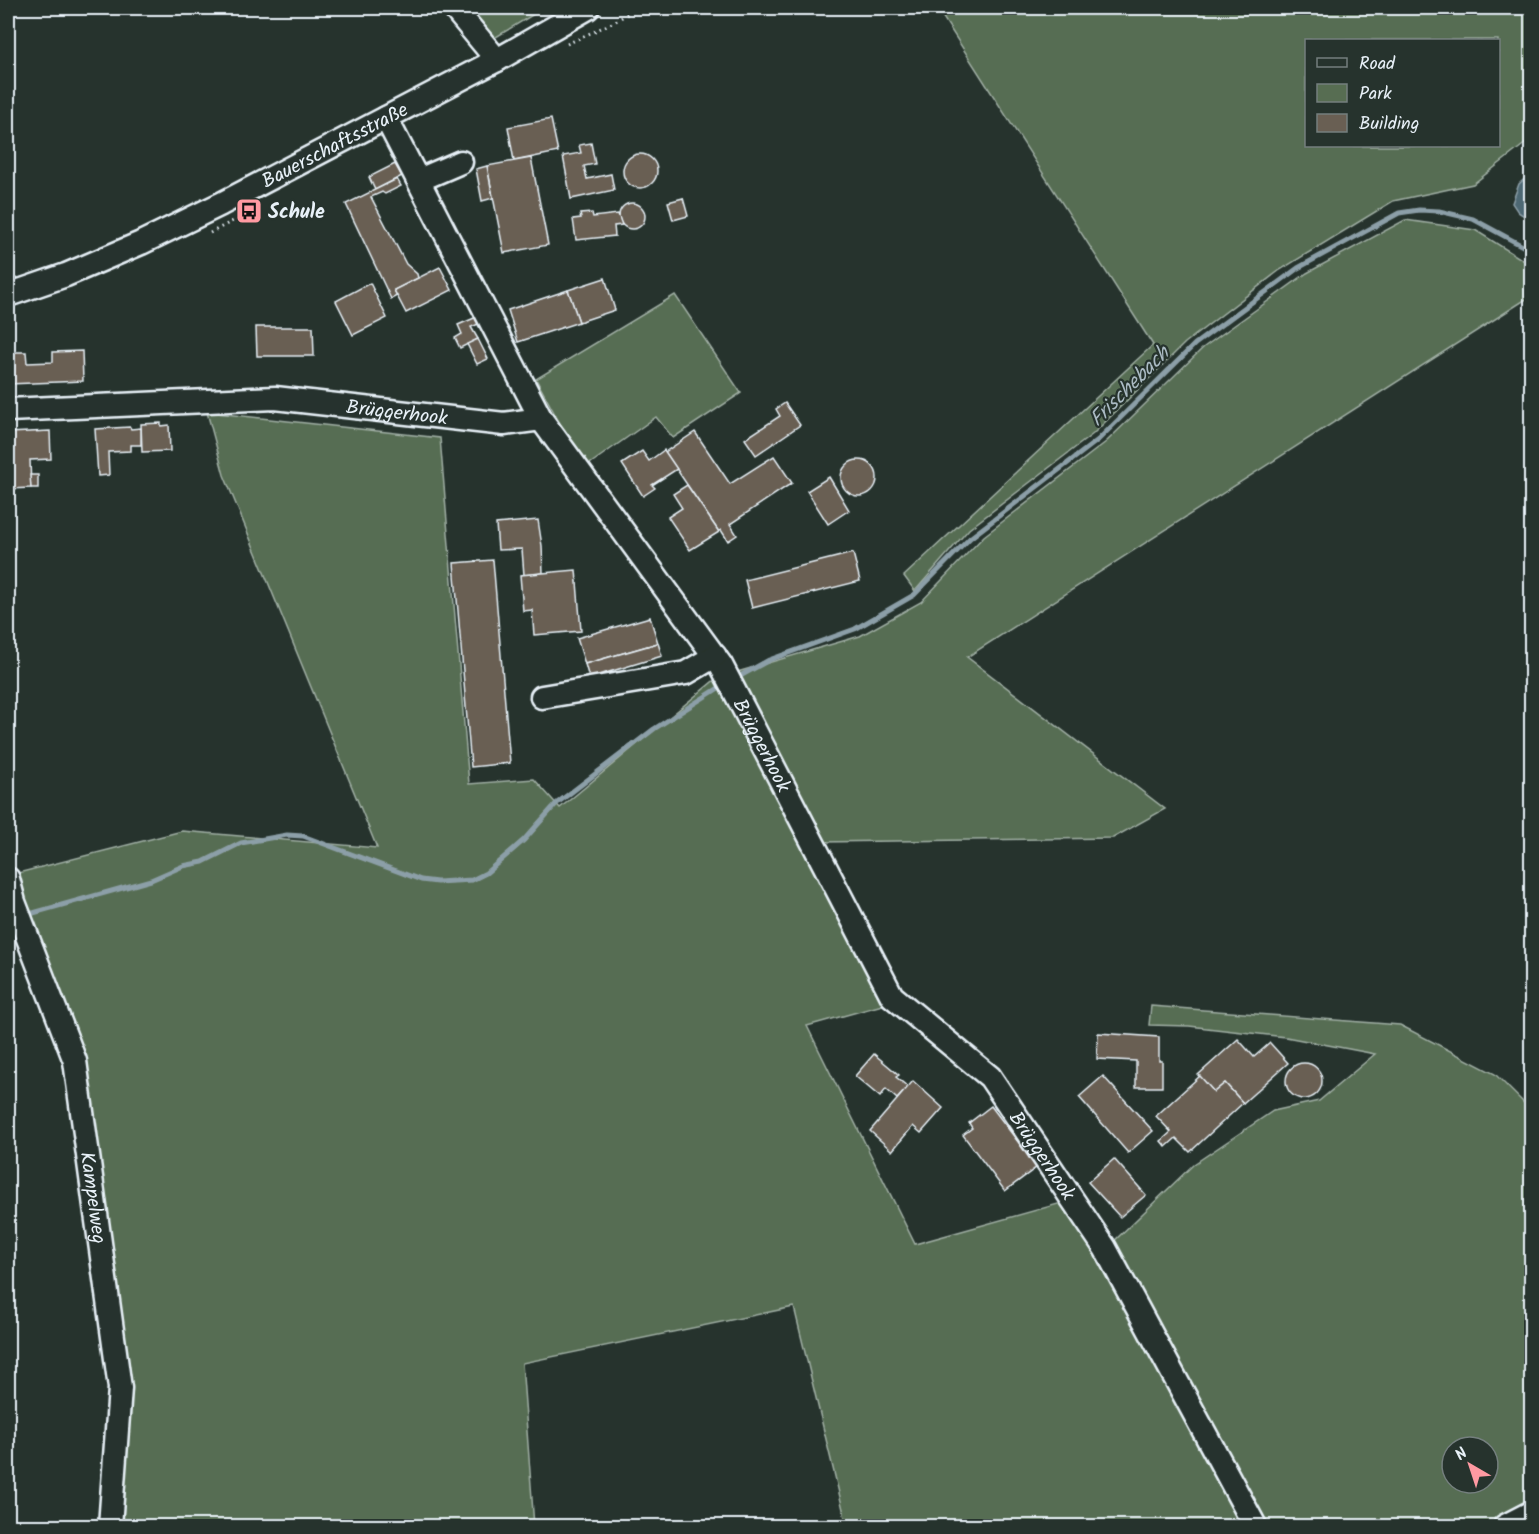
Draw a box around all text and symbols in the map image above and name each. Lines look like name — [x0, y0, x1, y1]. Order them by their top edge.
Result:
legend — [1305, 39, 1500, 147]
text: Road — [1359, 50, 1396, 79]
text: Park — [1359, 80, 1392, 109]
street label: Bauerschaftsstraße — [256, 95, 415, 198]
text: Building — [1359, 110, 1419, 139]
bus stop icon: Schule — [234, 196, 264, 226]
place label: Schule — [268, 197, 325, 229]
water label: Frischebach — [1082, 338, 1180, 435]
street label: Brüggerhook — [344, 392, 450, 436]
street label: Brüggerhook — [723, 693, 798, 799]
street label: Brüggerhook — [999, 1105, 1083, 1208]
street label: Kampelweg — [70, 1150, 114, 1246]
north arrow — [1440, 1435, 1500, 1495]
text: N — [1450, 1442, 1473, 1467]

